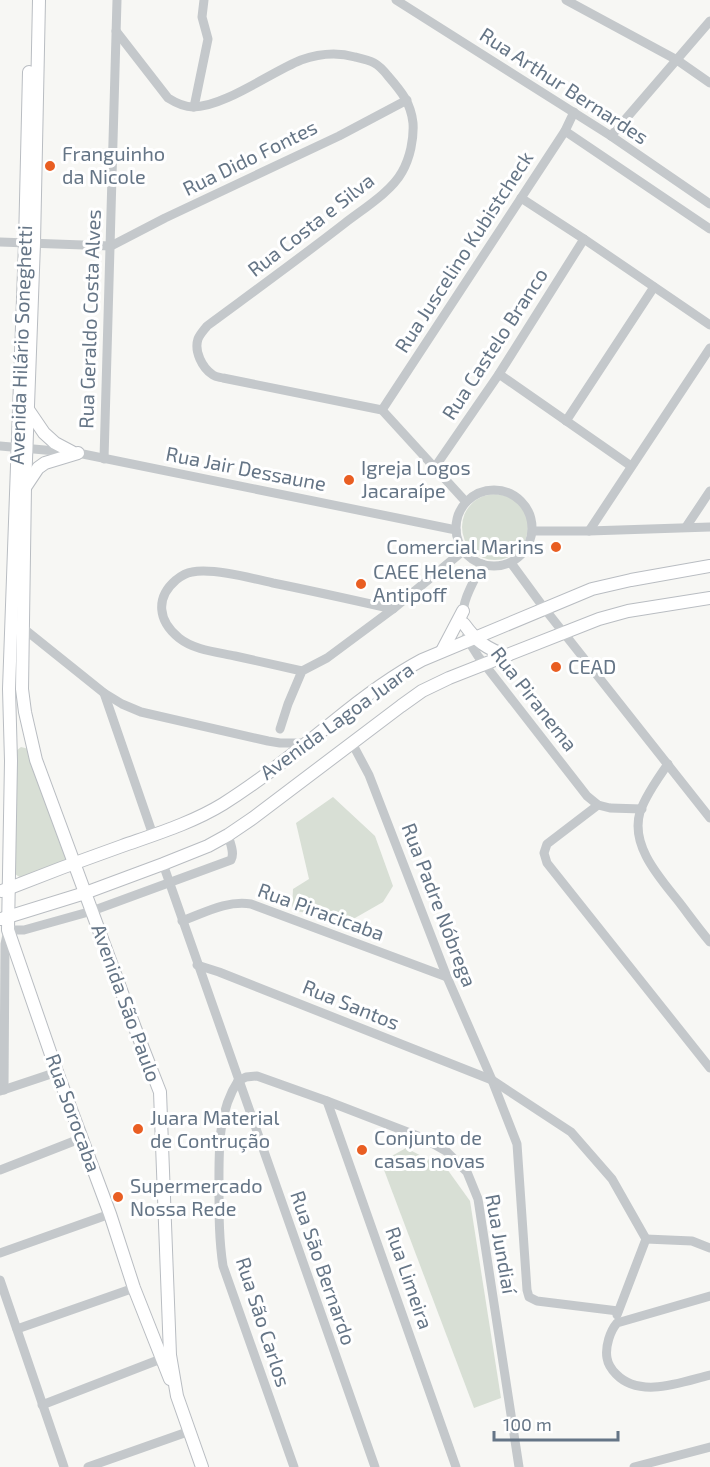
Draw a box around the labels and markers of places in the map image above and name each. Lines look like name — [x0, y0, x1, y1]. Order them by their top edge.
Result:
place label: Franguinho da Nicole — [62, 141, 165, 188]
marker: Franguinho da Nicole — [43, 159, 57, 173]
place label: Igreja Logos Jacaraípe — [361, 455, 471, 502]
marker: Igreja Logos Jacaraípe — [342, 473, 356, 487]
place label: Comercial Marins — [386, 534, 544, 558]
marker: Comercial Marins — [549, 540, 563, 554]
place label: CAEE Helena Antipoff — [373, 559, 487, 606]
marker: CAEE Helena Antipoff — [354, 577, 368, 591]
place label: CEAD — [568, 654, 616, 678]
marker: CEAD — [549, 660, 563, 674]
place label: Juara Material de Contrução — [150, 1105, 279, 1153]
marker: Juara Material de Contrução — [131, 1122, 145, 1136]
place label: Conjunto de casas novas — [374, 1125, 485, 1172]
marker: Conjunto de casas novas — [355, 1143, 369, 1157]
place label: Supermercado Nossa Rede — [130, 1173, 263, 1220]
marker: Supermercado Nossa Rede — [111, 1190, 125, 1204]

